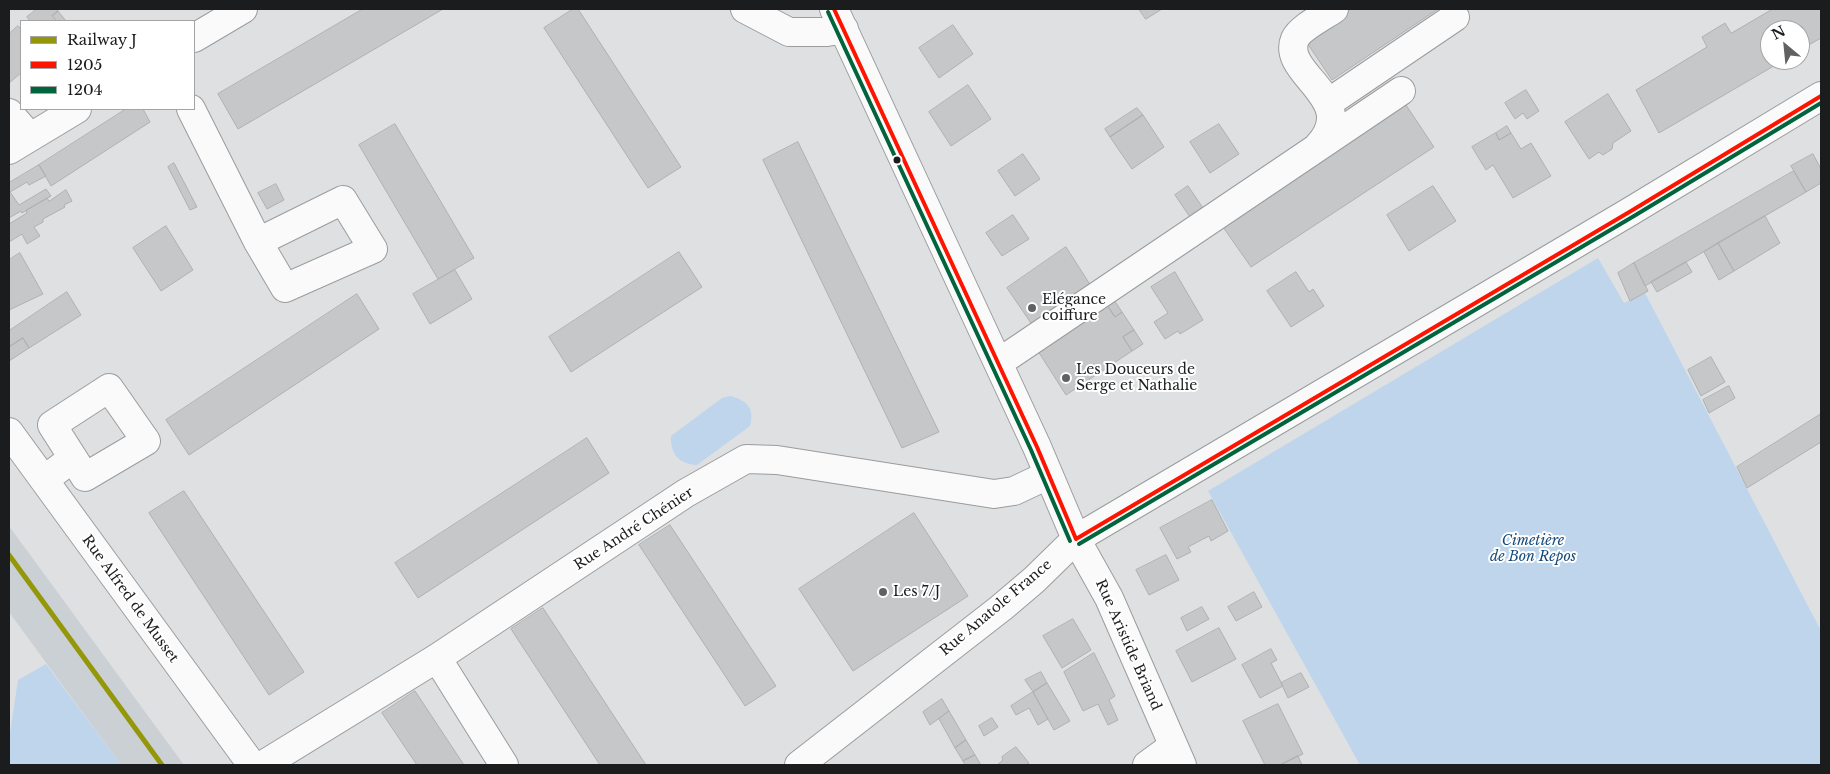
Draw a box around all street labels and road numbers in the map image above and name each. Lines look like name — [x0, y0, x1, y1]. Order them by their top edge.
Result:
street label: Rue André Chénier — [571, 484, 697, 574]
street label: Rue Alfred de Musset — [78, 532, 182, 666]
street label: Rue Anatole France — [937, 556, 1055, 660]
street label: Rue Aristide Briand — [1092, 577, 1164, 713]

